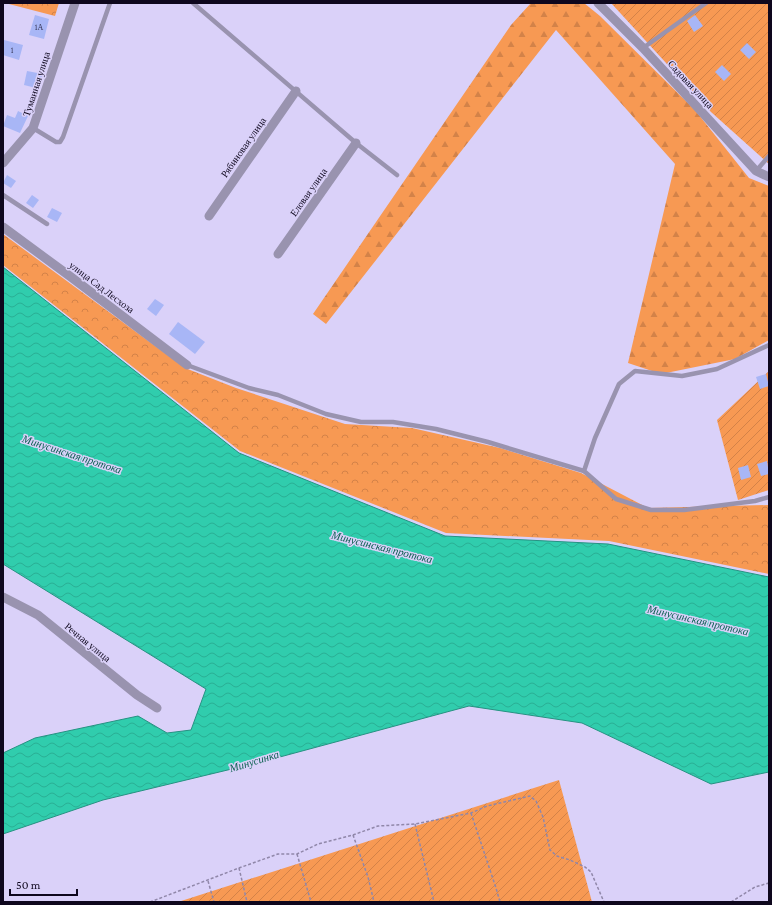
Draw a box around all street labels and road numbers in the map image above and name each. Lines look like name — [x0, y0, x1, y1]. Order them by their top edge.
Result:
street label: Туманная улица — [21, 50, 52, 118]
street label: Садовая улица — [666, 58, 716, 111]
street label: Рябиновая улица — [219, 115, 269, 179]
street label: Еловая улица — [288, 166, 329, 218]
street label: улица Сад Лесхоза — [67, 259, 137, 316]
street label: Речная улица — [63, 621, 113, 665]

